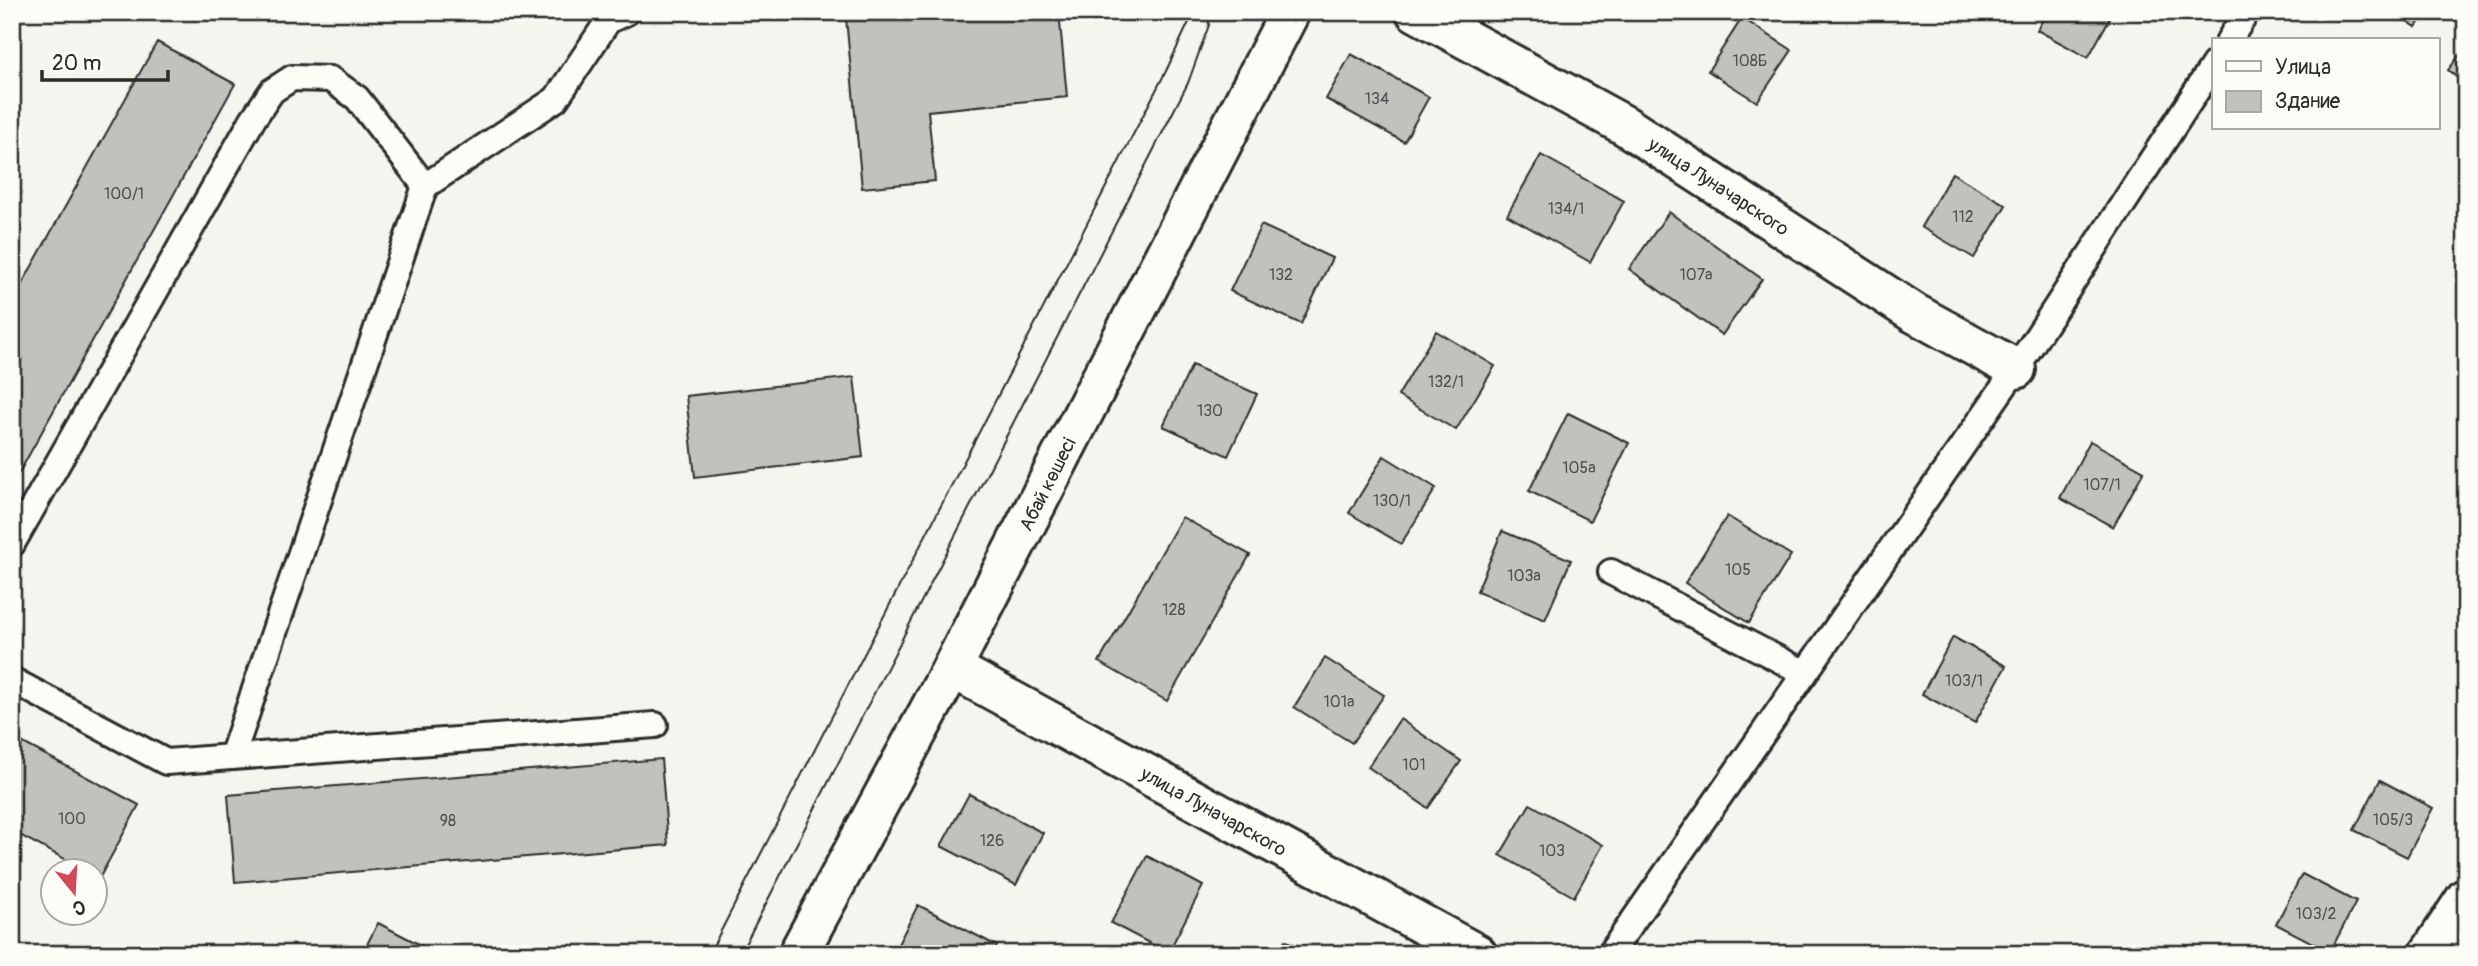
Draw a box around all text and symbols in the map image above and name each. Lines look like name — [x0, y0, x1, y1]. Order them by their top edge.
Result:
scale bar — [42, 38, 168, 82]
legend — [2212, 38, 2440, 130]
text: 20 m — [52, 50, 101, 77]
house number: 108Б — [1733, 51, 1767, 71]
text: Улица — [2275, 54, 2331, 81]
text: Здание — [2275, 88, 2341, 115]
house number: 134 — [1365, 89, 1389, 109]
street label: улица Луначарского — [1643, 132, 1793, 241]
house number: 100/1 — [104, 184, 144, 204]
house number: 134/1 — [1548, 199, 1584, 219]
house number: 112 — [1952, 207, 1974, 227]
house number: 132 — [1269, 265, 1293, 285]
house number: 107а — [1679, 265, 1713, 285]
house number: 132/1 — [1428, 372, 1464, 392]
house number: 130 — [1197, 401, 1223, 421]
street label: Абай көшесі — [1014, 434, 1082, 535]
house number: 105а — [1562, 458, 1596, 478]
house number: 107/1 — [2083, 475, 2121, 495]
house number: 130/1 — [1373, 491, 1411, 511]
house number: 105 — [1725, 560, 1751, 580]
house number: 103а — [1507, 566, 1541, 586]
house number: 128 — [1162, 600, 1186, 620]
house number: 103/1 — [1945, 671, 1983, 691]
house number: 101а — [1324, 692, 1354, 712]
house number: 101 — [1402, 755, 1426, 775]
street label: улица Луначарского — [1136, 761, 1291, 862]
house number: 100 — [58, 809, 86, 829]
house number: 105/3 — [2373, 810, 2413, 830]
house number: 98 — [440, 811, 456, 831]
house number: 126 — [980, 831, 1004, 851]
house number: 103 — [1539, 841, 1565, 861]
north arrow — [38, 858, 108, 928]
text: С — [69, 894, 88, 921]
house number: 103/2 — [2296, 904, 2336, 924]

